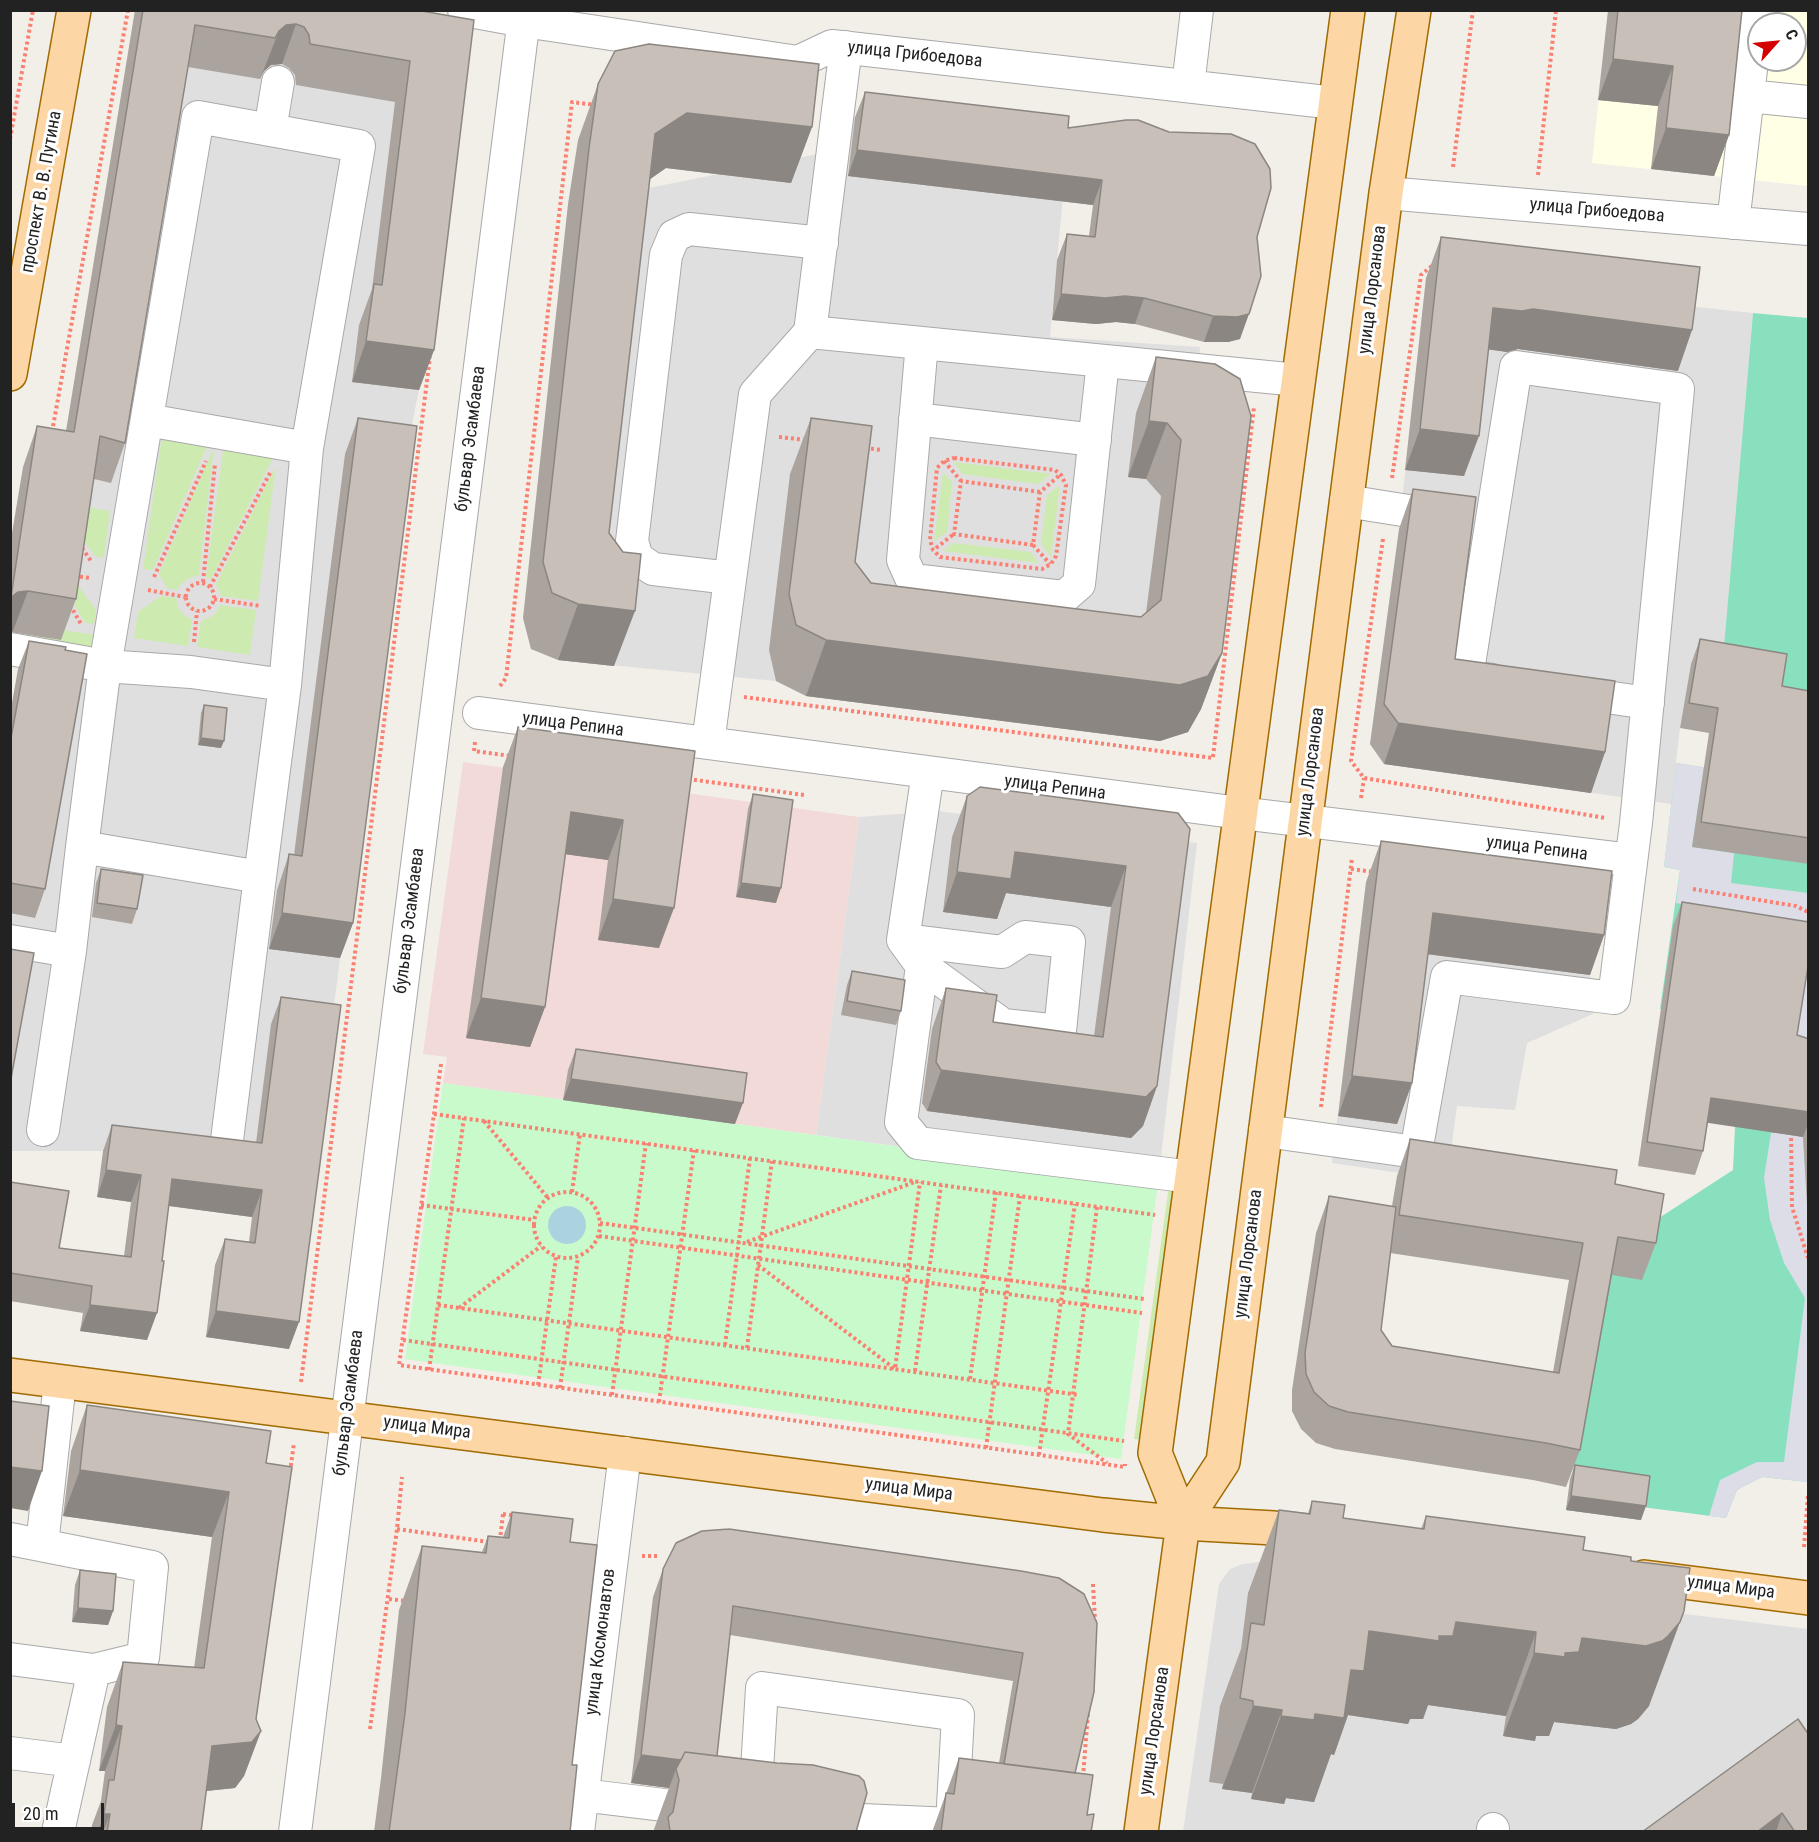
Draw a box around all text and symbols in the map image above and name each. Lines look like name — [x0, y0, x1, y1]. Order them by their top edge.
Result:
north arrow — [1747, 12, 1807, 72]
text: С — [1781, 26, 1802, 43]
street label: улица Грибоедова — [847, 37, 983, 73]
street label: проспект В. В. Путина — [17, 109, 67, 275]
street label: улица Грибоедова — [1529, 194, 1665, 228]
street label: улица Лорсанова — [1354, 224, 1392, 356]
street label: бульвар Эсамбаева — [451, 365, 491, 513]
street label: улица Лорсанова — [1292, 706, 1330, 838]
street label: улица Репина — [521, 708, 625, 742]
street label: улица Репина — [1003, 771, 1107, 805]
street label: улица Репина — [1485, 832, 1589, 866]
street label: бульвар Эсамбаева — [390, 847, 430, 995]
street label: улица Лорсанова — [1230, 1188, 1268, 1320]
street label: бульвар Эсамбаева — [329, 1329, 369, 1477]
street label: улица Мира — [382, 1412, 472, 1444]
street label: улица Мира — [864, 1474, 954, 1506]
street label: улица Космонавтов — [581, 1567, 621, 1717]
street label: улица Мира — [1686, 1572, 1776, 1604]
street label: улица Лорсанова — [1135, 1665, 1175, 1797]
scale bar — [15, 1791, 106, 1829]
text: 20 m — [23, 1803, 58, 1824]

